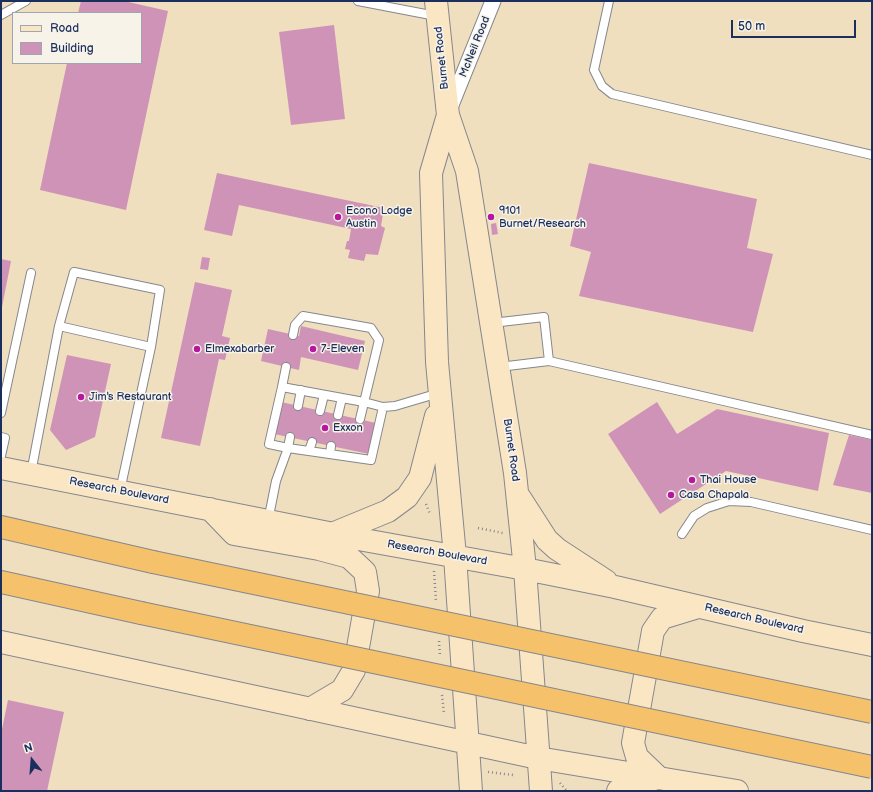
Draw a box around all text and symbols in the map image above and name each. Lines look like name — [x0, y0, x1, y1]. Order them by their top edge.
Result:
legend — [12, 12, 142, 64]
scale bar — [733, 12, 858, 38]
street label: McNeil Road — [457, 15, 493, 79]
text: 50 m — [738, 19, 765, 34]
text: Road — [50, 21, 79, 36]
street label: Burnet Road — [432, 26, 452, 90]
text: Building — [50, 41, 94, 56]
place label: Econo Lodge Austin — [346, 204, 412, 230]
place label: 9101 Burnet/Research — [499, 204, 586, 230]
marker: Econo Lodge Austin — [333, 212, 343, 222]
marker: 9101 Burnet/Research — [486, 212, 496, 222]
place label: Elmexabarber — [205, 342, 274, 356]
place label: 7-Eleven — [321, 342, 364, 356]
marker: Elmexabarber — [192, 344, 202, 354]
marker: 7-Eleven — [308, 344, 318, 354]
place label: Jim's Restaurant — [89, 390, 171, 404]
marker: Jim's Restaurant — [76, 392, 86, 402]
street label: Burnet Road — [500, 418, 522, 482]
place label: Exxon — [333, 421, 363, 435]
marker: Exxon — [320, 423, 330, 433]
place label: Thai House — [700, 473, 756, 487]
street label: Research Boulevard — [68, 475, 170, 507]
marker: Thai House — [687, 475, 697, 485]
place label: Casa Chapala — [679, 488, 749, 502]
marker: Casa Chapala — [666, 490, 676, 500]
street label: Research Boulevard — [386, 538, 488, 568]
street label: Research Boulevard — [703, 601, 805, 637]
north arrow — [12, 740, 52, 780]
text: N — [22, 741, 34, 755]

